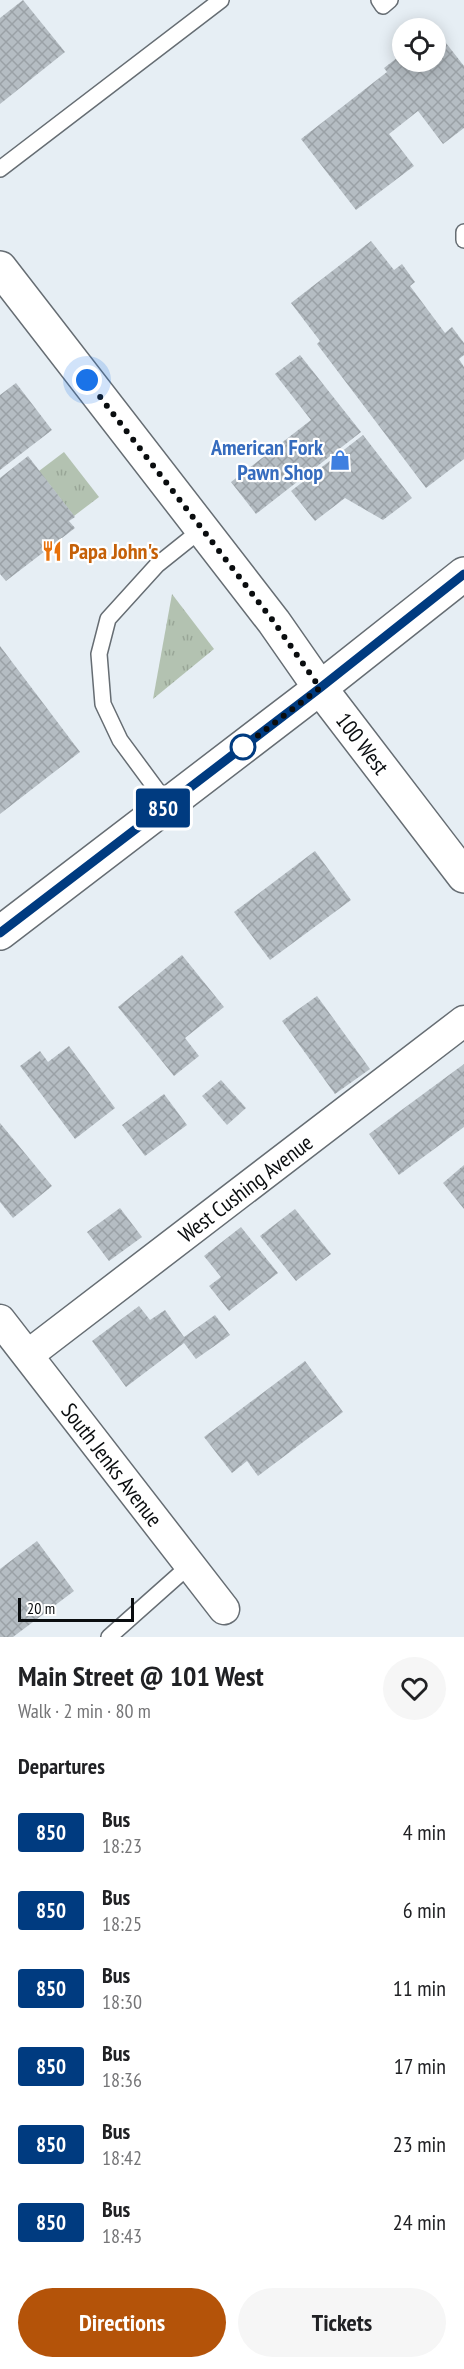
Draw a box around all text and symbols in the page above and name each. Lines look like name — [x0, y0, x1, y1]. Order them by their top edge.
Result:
map controls — [392, 18, 446, 72]
button: locate — [392, 18, 446, 72]
your location — [72, 365, 102, 395]
place label: American Fork Pawn Shop — [210, 433, 324, 486]
shop icon: American Fork Pawn Shop — [328, 448, 352, 472]
place label: Papa John's — [69, 537, 159, 565]
restaurant icon: Papa John's — [40, 539, 64, 563]
street label: 100 West — [330, 707, 395, 780]
unlabelled marker — [230, 734, 256, 760]
line badge: 850 — [128, 788, 198, 828]
text: 850 — [148, 795, 178, 822]
street label: West Cushing Avenue — [173, 1128, 318, 1249]
street label: South Jenks Avenue — [55, 1397, 169, 1532]
scale bar — [18, 1595, 134, 1622]
text: 20 m — [27, 1598, 55, 1618]
text: Main Street @ 101 West — [18, 1657, 264, 1694]
button: heart — [383, 1657, 446, 1720]
text: Walk · 2 min · 80 m — [18, 1698, 151, 1724]
text: Departures — [18, 1752, 105, 1780]
text: Bus — [102, 1805, 130, 1833]
text: 4 min — [403, 1818, 446, 1846]
text: 850 — [36, 1819, 66, 1846]
text: 18:23 — [102, 1833, 142, 1859]
text: Bus — [102, 1883, 130, 1911]
text: 6 min — [403, 1896, 446, 1924]
text: 850 — [36, 1897, 66, 1924]
text: 18:25 — [102, 1911, 142, 1937]
text: Bus — [102, 1961, 130, 1989]
text: 11 min — [393, 1974, 446, 2002]
text: 850 — [36, 1975, 66, 2002]
text: 18:30 — [102, 1989, 142, 2015]
text: Bus — [102, 2039, 130, 2067]
text: 17 min — [394, 2052, 446, 2080]
text: 850 — [36, 2053, 66, 2080]
text: 18:36 — [102, 2067, 142, 2093]
text: Bus — [102, 2117, 130, 2145]
text: 23 min — [393, 2130, 446, 2158]
text: 850 — [36, 2131, 66, 2158]
text: 18:42 — [102, 2145, 142, 2171]
text: Bus — [102, 2195, 130, 2223]
text: 24 min — [393, 2208, 446, 2236]
text: 850 — [36, 2209, 66, 2236]
text: 18:43 — [102, 2223, 142, 2249]
button: Directions — [18, 2288, 226, 2357]
button: Tickets — [238, 2288, 446, 2357]

